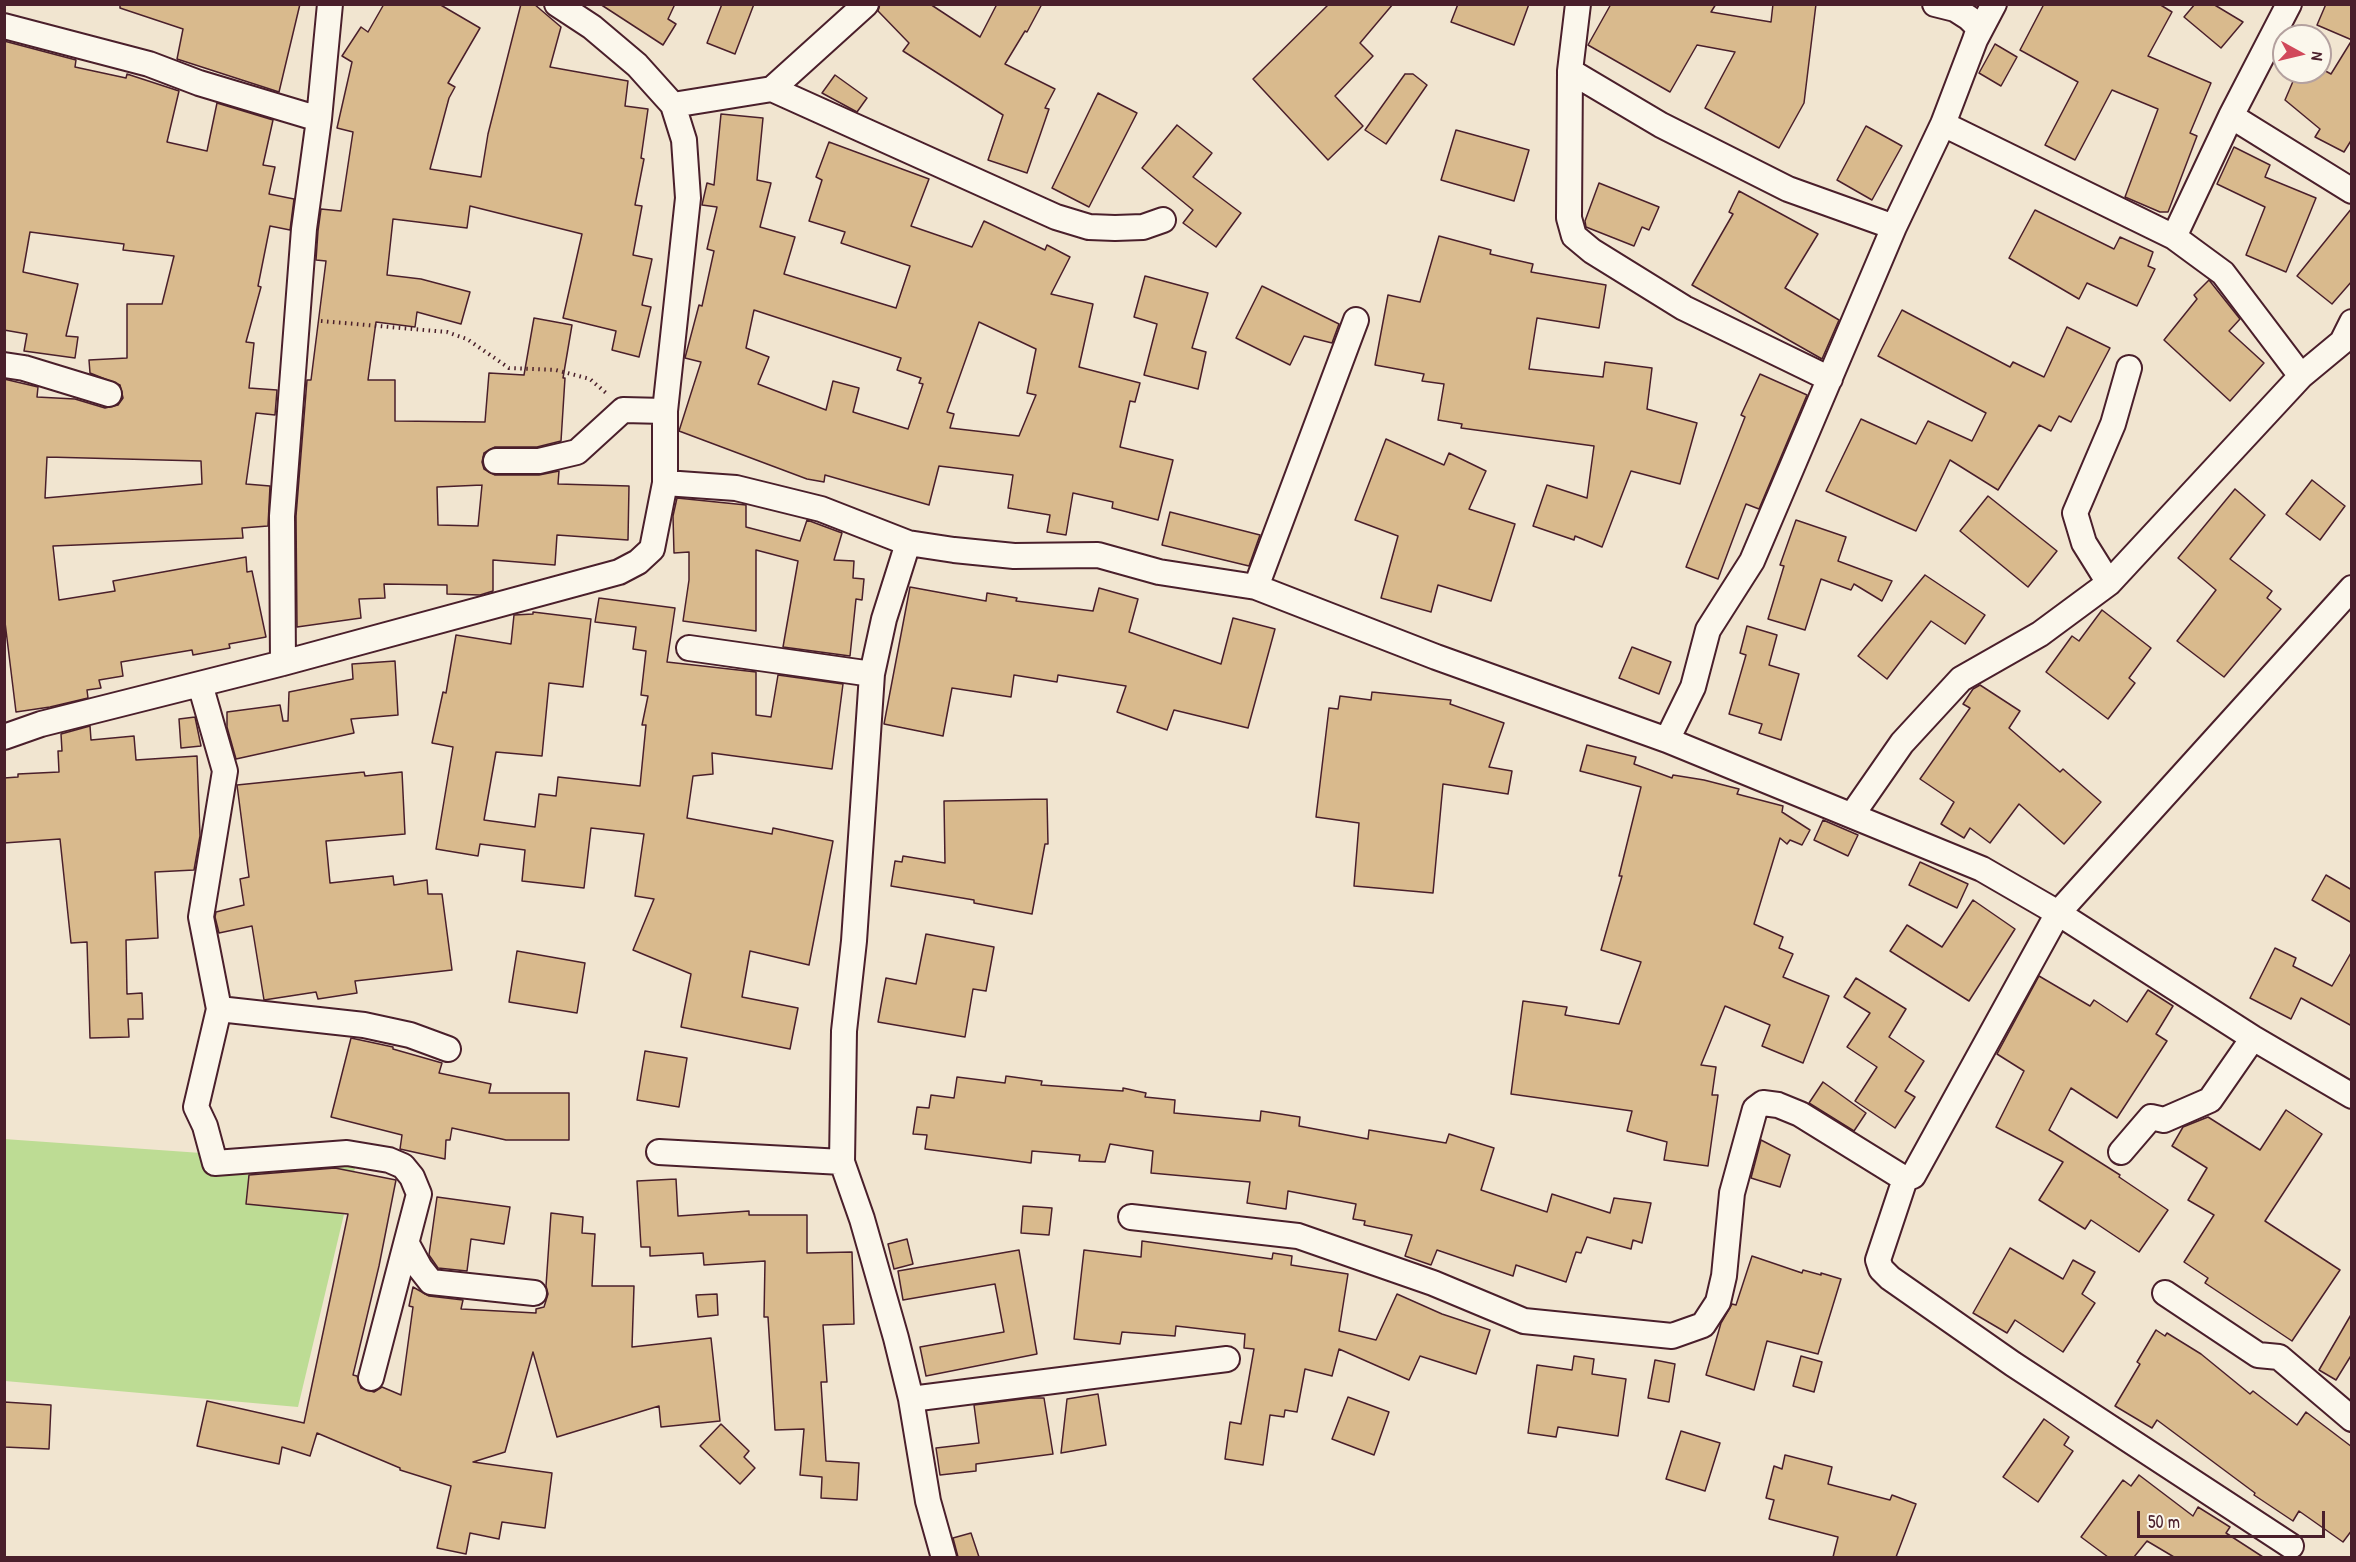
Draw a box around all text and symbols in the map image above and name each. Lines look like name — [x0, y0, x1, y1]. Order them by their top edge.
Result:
north arrow — [2272, 24, 2332, 84]
text: N — [2306, 50, 2329, 62]
scale bar — [2140, 1499, 2328, 1537]
text: 50 m — [2148, 1509, 2180, 1534]

